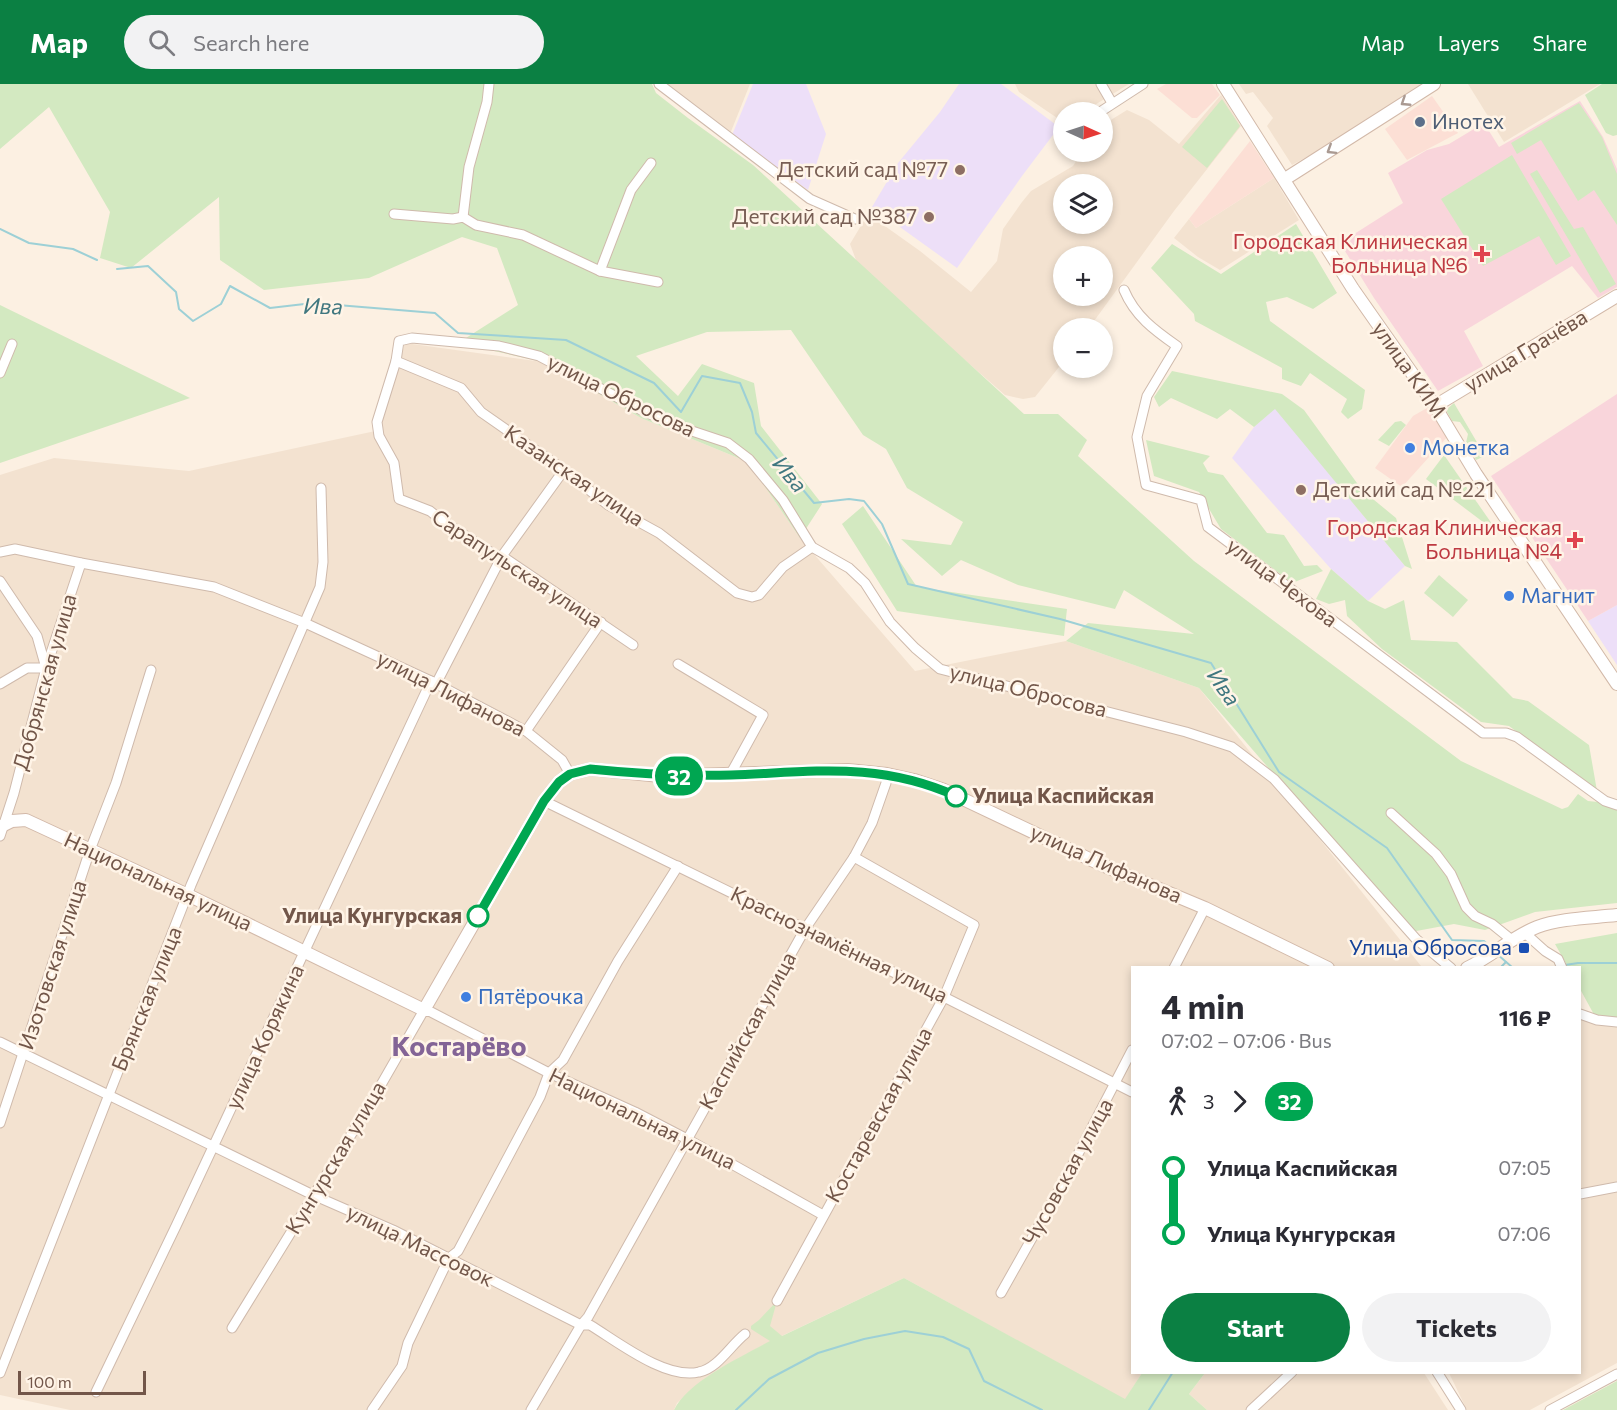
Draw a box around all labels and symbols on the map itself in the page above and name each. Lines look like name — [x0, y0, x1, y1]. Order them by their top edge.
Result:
one-way arrow — [1401, 95, 1411, 107]
north arrow — [1053, 102, 1113, 162]
place label: Инотех — [1432, 108, 1504, 133]
marker: Инотех — [1413, 115, 1427, 129]
one-way arrow — [1326, 142, 1337, 153]
place label: Детский сад №77 — [777, 156, 948, 181]
marker: Детский сад №77 — [953, 163, 967, 177]
place label: Детский сад №387 — [732, 203, 917, 228]
marker: Детский сад №387 — [922, 210, 936, 224]
place label: Городская Клиническая Больница №6 — [1233, 228, 1468, 277]
marker: Городская Клиническая Больница №6 — [1473, 245, 1491, 263]
water label: Ива — [303, 292, 343, 319]
street label: улица Грачёва — [1459, 303, 1591, 396]
street label: улица КИМ — [1368, 316, 1452, 422]
street label: улица Обросова — [544, 348, 700, 441]
street label: Казанская улица — [500, 419, 649, 531]
place label: Монетка — [1422, 434, 1510, 459]
marker: Монетка — [1403, 441, 1417, 455]
water label: Ива — [767, 450, 813, 498]
place label: Детский сад №221 — [1313, 476, 1494, 501]
marker: Детский сад №221 — [1294, 483, 1308, 497]
street label: Сарапульская улица — [428, 503, 608, 632]
place label: Городская Клиническая Больница №4 — [1327, 514, 1562, 563]
marker: Городская Клиническая Больница №4 — [1566, 531, 1584, 549]
street label: улица Чехова — [1223, 532, 1343, 632]
place label: Магнит — [1521, 582, 1595, 607]
marker: Магнит — [1502, 589, 1516, 603]
street label: Добрянская улица — [6, 591, 81, 773]
street label: улица Лифанова — [373, 644, 530, 741]
street label: улица Обросова — [947, 658, 1110, 721]
water label: Ива — [1202, 663, 1247, 711]
line badge: 32 — [652, 756, 706, 796]
place label: Улица Каспийская — [972, 782, 1154, 807]
marker: Улица Каспийская — [945, 785, 967, 807]
street label: улица Лифанова — [1027, 818, 1186, 907]
street label: Национальная улица — [61, 826, 257, 935]
street label: Изотовская улица — [12, 877, 91, 1052]
street label: Краснознамённая улица — [727, 880, 952, 1007]
place label: Улица Кунгурская — [282, 902, 462, 927]
marker: Улица Кунгурская — [467, 905, 489, 927]
street label: Брянская улица — [105, 923, 186, 1074]
place label: Улица Обросова — [1349, 934, 1512, 959]
marker: Улица Обросова — [1517, 941, 1531, 955]
street label: Каспийская улица — [693, 947, 800, 1113]
street label: улица Корякина — [219, 960, 308, 1113]
place label: Пятёрочка — [478, 983, 584, 1008]
marker: Пятёрочка — [459, 990, 473, 1004]
street label: Костаревская улица — [819, 1022, 936, 1206]
district label: Костарёво — [391, 1029, 527, 1062]
street label: Национальная улица — [545, 1062, 740, 1174]
street label: Кунгурская улица — [279, 1076, 390, 1238]
street label: Чусовская улица — [1016, 1094, 1117, 1249]
street label: улица Массовок — [343, 1198, 498, 1291]
scale bar — [18, 1368, 146, 1396]

